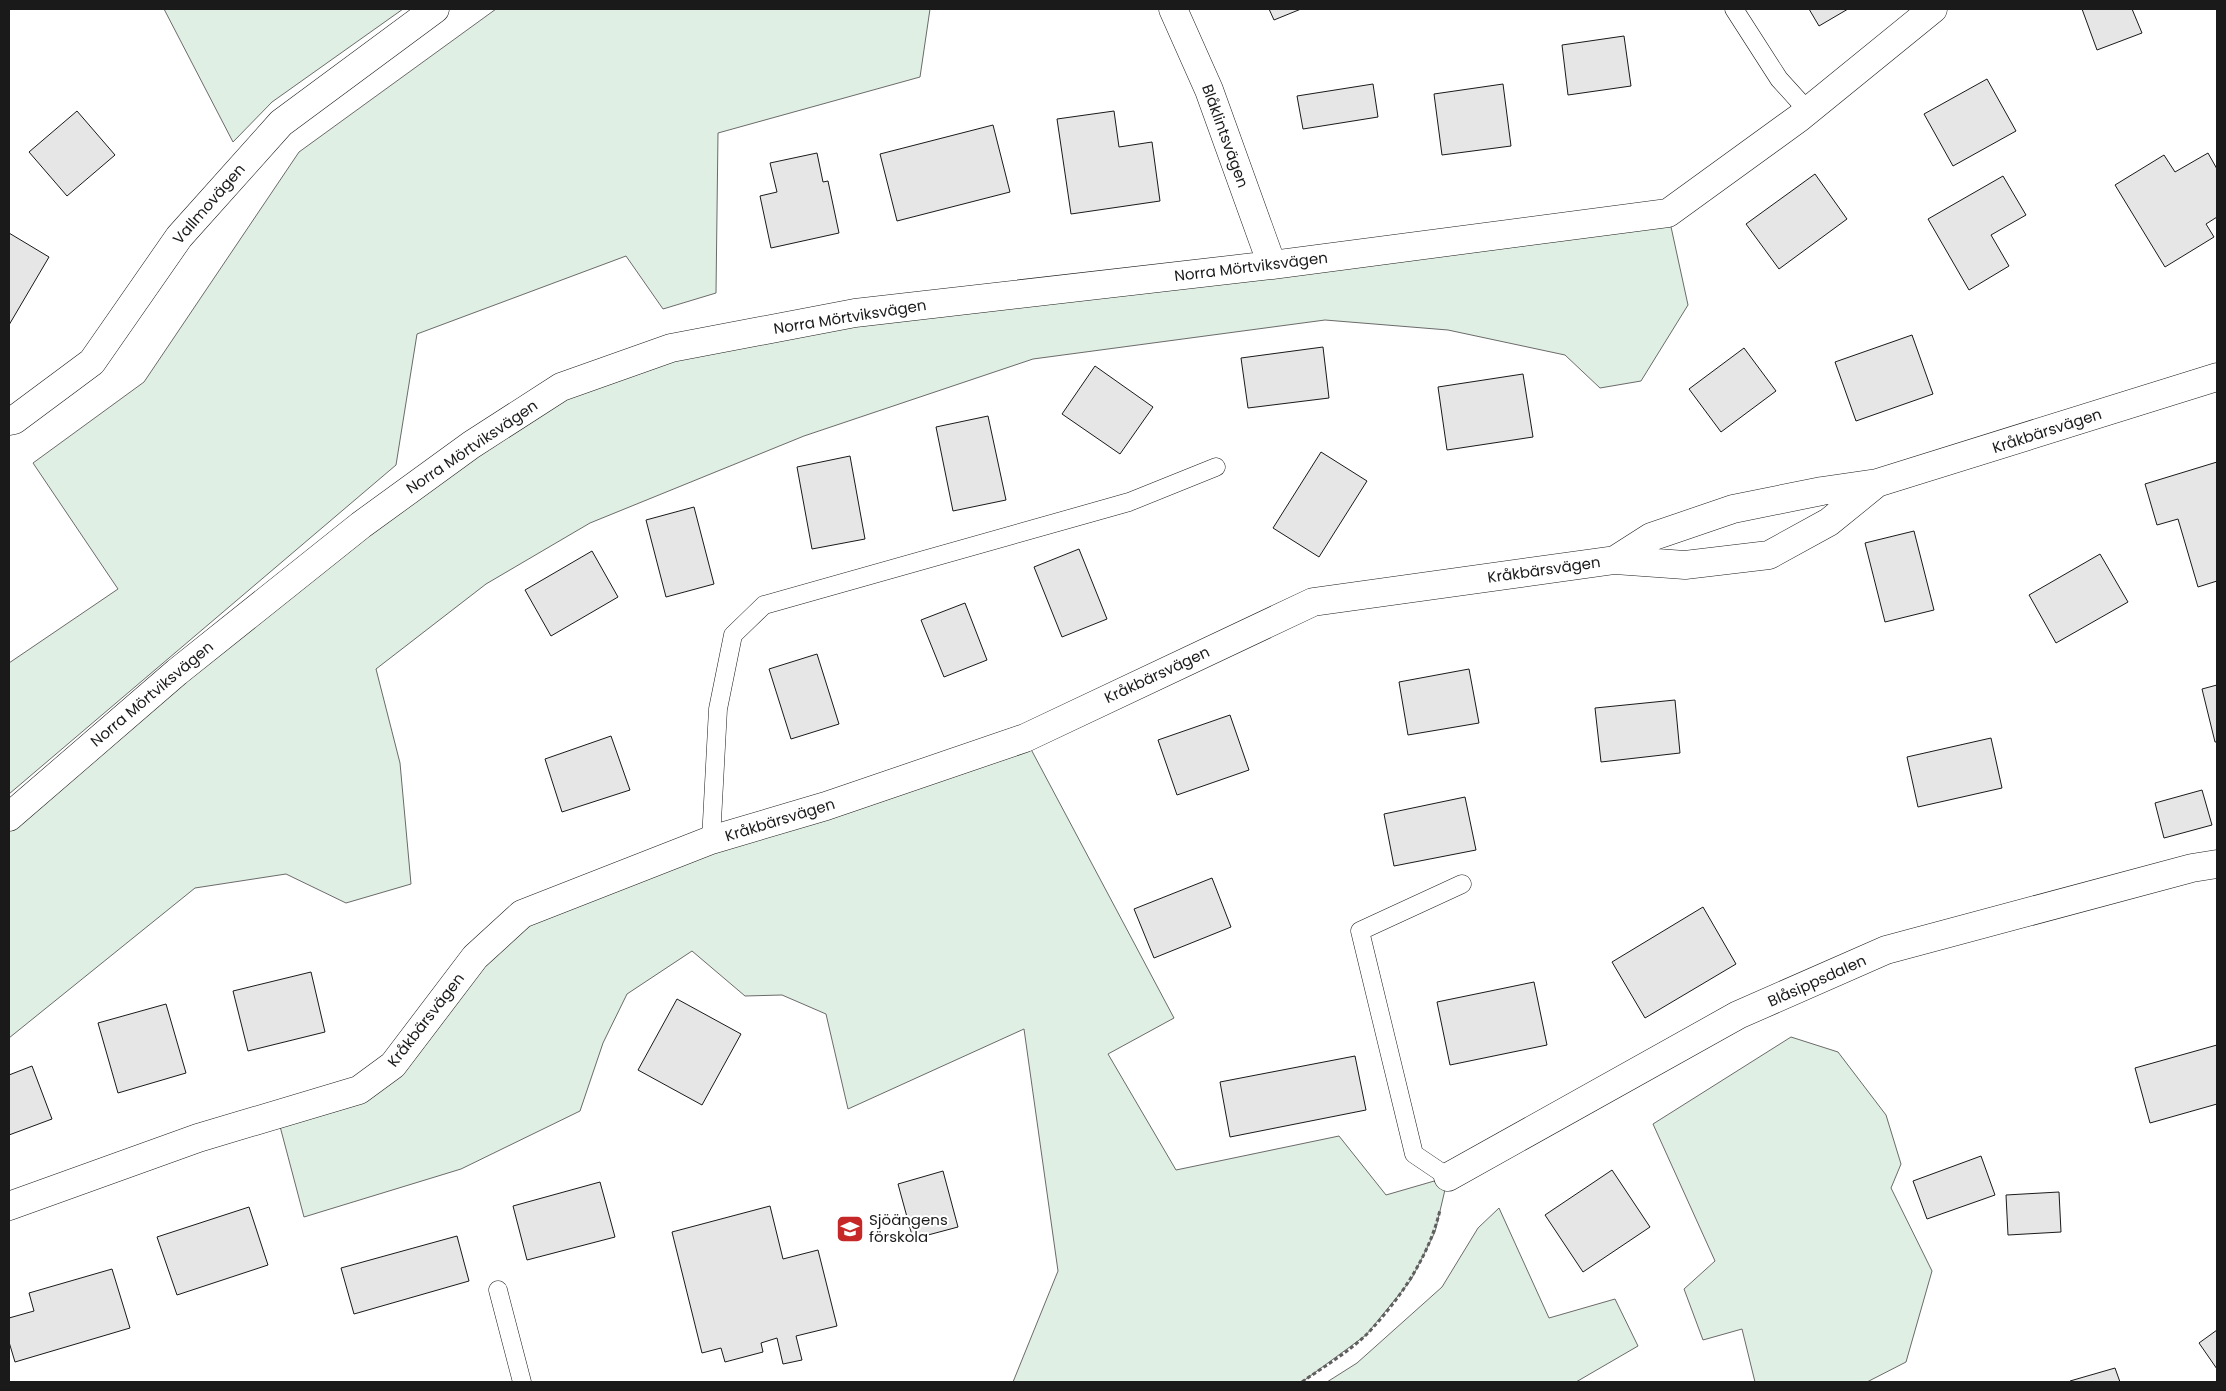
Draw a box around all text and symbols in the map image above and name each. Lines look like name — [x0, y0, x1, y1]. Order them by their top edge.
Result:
street label: Blåklintsvägen — [1197, 81, 1254, 190]
street label: Vallmovägen — [168, 159, 249, 248]
street label: Norra Mörtviksvägen — [1173, 247, 1329, 286]
street label: Norra Mörtviksvägen — [772, 294, 928, 339]
street label: Norra Mörtviksvägen — [402, 395, 542, 498]
street label: Kråkbärsvägen — [1990, 403, 2104, 458]
street label: Kråkbärsvägen — [1486, 551, 1602, 588]
street label: Norra Mörtviksvägen — [86, 636, 218, 751]
street label: Kråkbärsvägen — [1101, 641, 1213, 708]
street label: Kråkbärsvägen — [722, 793, 837, 846]
street label: Blåsippsdalen — [1764, 949, 1869, 1012]
street label: Kråkbärsvägen — [382, 968, 469, 1071]
place label: Sjöängens förskola — [869, 1209, 948, 1247]
school or university icon: Sjöängens förskola — [835, 1214, 865, 1244]

